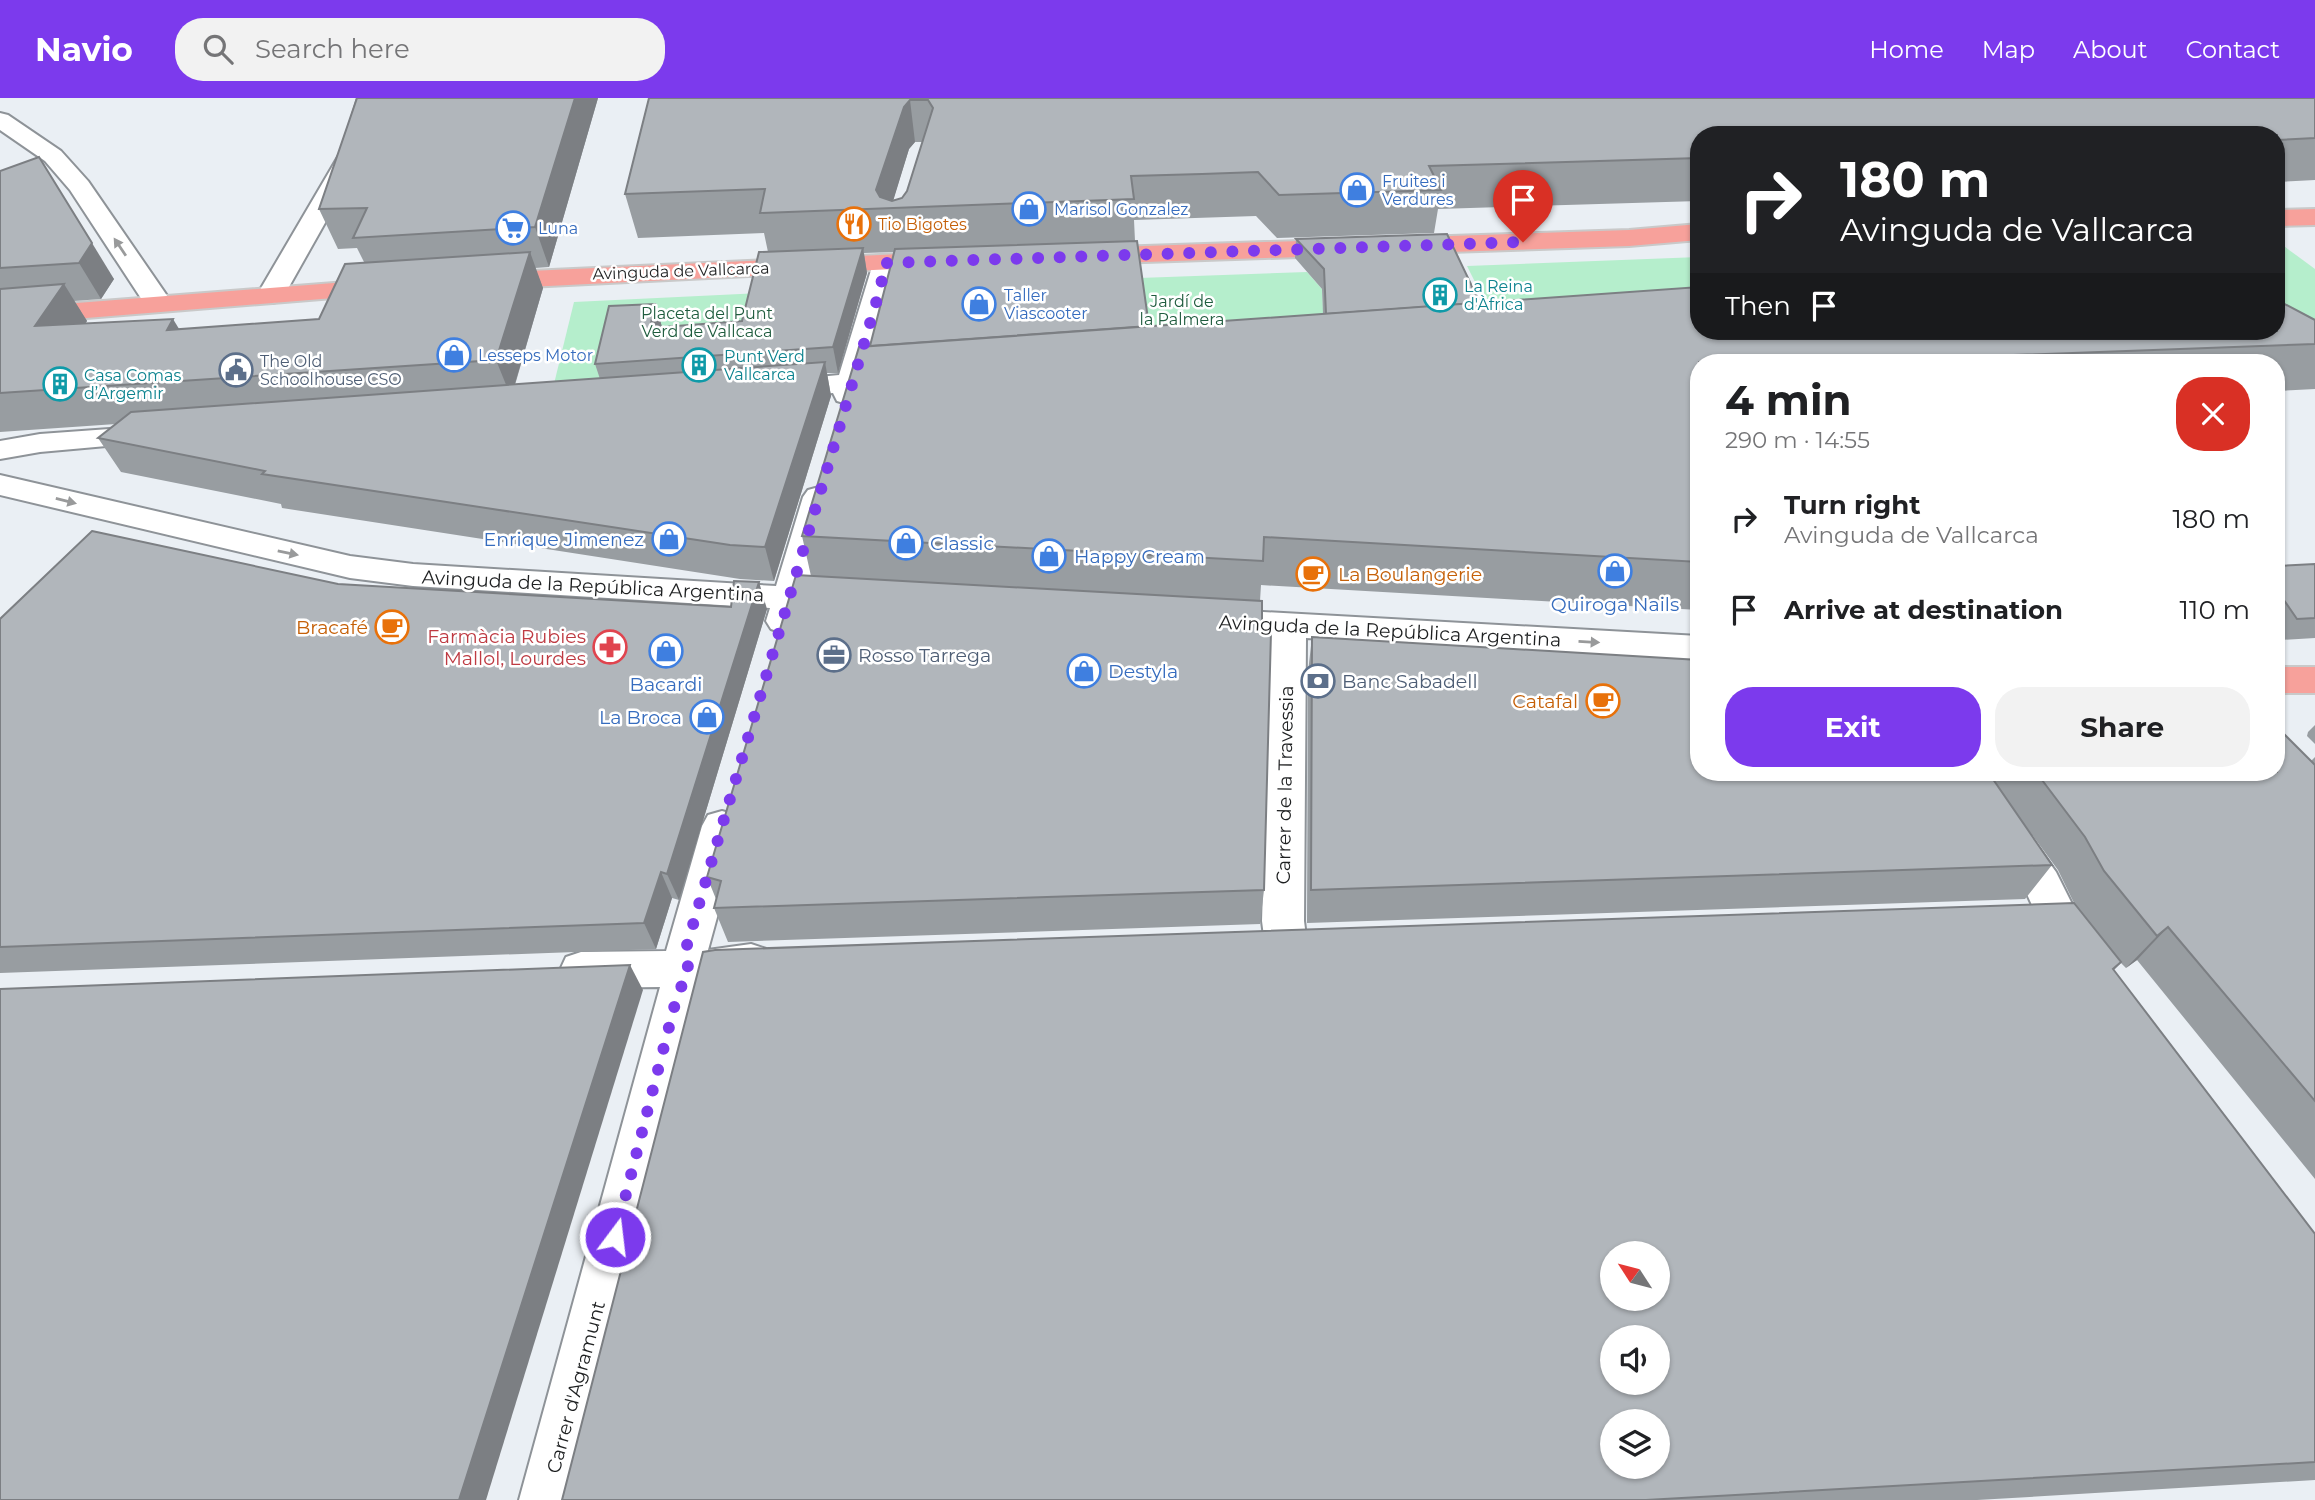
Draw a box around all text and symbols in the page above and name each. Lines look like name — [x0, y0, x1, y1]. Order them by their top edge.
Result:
search box — [175, 18, 665, 81]
text: Navio — [35, 29, 133, 69]
icon: search — [199, 30, 237, 68]
text: Search here — [255, 33, 410, 65]
text: Home — [1869, 35, 1944, 64]
text: Map — [1982, 35, 2035, 64]
text: About — [2073, 35, 2147, 64]
text: Contact — [2185, 35, 2280, 64]
text: 180 m — [1840, 150, 1990, 209]
icon: right — [1725, 154, 1816, 245]
pin — [1493, 170, 1553, 242]
shop icon: Fruites i Verdures — [1338, 171, 1376, 209]
place label: Fruites i Verdures — [1382, 172, 1454, 209]
icon: arrive — [1504, 181, 1542, 219]
shop icon: Marisol Gonzalez — [1010, 190, 1048, 228]
place label: Marisol Gonzalez — [1054, 200, 1189, 219]
restaurant icon: Tio Bigotes — [835, 205, 873, 243]
supermarket icon: Luna — [494, 209, 532, 247]
text: Avinguda de Vallcarca — [1840, 210, 2194, 249]
place label: Tio Bigotes — [878, 215, 967, 234]
place label: Luna — [538, 219, 578, 238]
one-way arrow — [114, 237, 127, 256]
street label: Avinguda de Vallcarca — [592, 258, 770, 284]
building icon: La Reina d'Àfrica — [1421, 276, 1459, 314]
place label: La Reina d'Àfrica — [1464, 277, 1533, 314]
shop icon: Taller Viascooter — [960, 285, 998, 323]
place label: Taller Viascooter — [1004, 286, 1088, 323]
icon: arrive — [1805, 287, 1843, 325]
text: Then — [1725, 290, 1791, 322]
park label: Jardí de la Palmera — [1140, 292, 1224, 329]
park label: Placeta del Punt Verd de Vallcaca — [641, 304, 774, 341]
shop icon: Lesseps Motor — [435, 336, 473, 374]
place label: Lesseps Motor — [478, 346, 593, 365]
building icon: Punt Verd Vallcarca — [680, 346, 718, 384]
place label: Punt Verd Vallcarca — [724, 347, 805, 384]
public building icon: The Old Schoolhouse CSO — [217, 351, 255, 389]
place label: The Old Schoolhouse CSO — [260, 352, 402, 389]
building icon: Casa Comas d’Argemir — [41, 365, 79, 403]
place label: Casa Comas d’Argemir — [84, 366, 182, 403]
text: 4 min — [1725, 374, 1852, 426]
button: close — [2176, 377, 2250, 451]
text: 290 m · 14:55 — [1725, 426, 1870, 454]
text: Turn right — [1784, 489, 1920, 521]
one-way arrow — [55, 496, 77, 507]
icon: right — [1725, 500, 1763, 538]
text: 180 m — [2172, 503, 2250, 535]
shop icon: Enrique Jimenez — [650, 520, 688, 558]
text: Avinguda de Vallcarca — [1784, 521, 2039, 549]
shop icon: Classic — [887, 524, 925, 562]
place label: Enrique Jimenez — [484, 528, 644, 551]
place label: Classic — [930, 532, 994, 555]
shop icon: Happy Cream — [1030, 537, 1068, 575]
place label: Happy Cream — [1074, 545, 1205, 568]
one-way arrow — [277, 548, 299, 559]
shop icon: Quiroga Nails — [1596, 552, 1634, 590]
cafe icon: La Boulangerie — [1294, 555, 1332, 593]
place label: La Boulangerie — [1338, 563, 1482, 586]
street label: Avinguda de la República Argentina — [421, 566, 765, 606]
icon: arrive — [1725, 591, 1763, 629]
place label: Quiroga Nails — [1551, 593, 1679, 616]
text: Arrive at destination — [1784, 594, 2063, 626]
text: 110 m — [2180, 594, 2250, 626]
cafe icon: Bracafé — [373, 608, 411, 646]
street label: Avinguda de la República Argentina — [1218, 611, 1562, 651]
place label: Bracafé — [296, 616, 368, 639]
place label: Farmàcia Rubies Mallol, Lourdes — [427, 625, 586, 670]
pharmacy icon: Farmàcia Rubies Mallol, Lourdes — [591, 628, 629, 666]
shop icon: Bacardi — [647, 632, 685, 670]
office icon: Rosso Tarrega — [815, 636, 853, 674]
one-way arrow — [1578, 637, 1600, 648]
place label: Rosso Tarrega — [858, 644, 991, 667]
shop icon: Destyla — [1065, 652, 1103, 690]
place label: Destyla — [1108, 660, 1178, 683]
bank icon: Banc Sabadell — [1299, 662, 1337, 700]
place label: Banc Sabadell — [1342, 670, 1478, 693]
place label: Bacardi — [630, 673, 702, 696]
cafe icon: Catafal — [1584, 682, 1622, 720]
street label: Carrer de la Travessia — [1272, 685, 1298, 885]
button: Exit — [1725, 687, 1981, 767]
button: Share — [1995, 687, 2250, 767]
place label: Catafal — [1512, 690, 1578, 713]
shop icon: La Broca — [688, 698, 726, 736]
place label: La Broca — [599, 706, 682, 729]
position arrow — [578, 1200, 652, 1274]
north arrow — [1600, 1241, 1670, 1311]
map controls — [1600, 1241, 1670, 1479]
street label: Carrer d'Agramunt — [542, 1298, 610, 1476]
button: sound — [1600, 1325, 1670, 1395]
button: layers — [1600, 1409, 1670, 1479]

